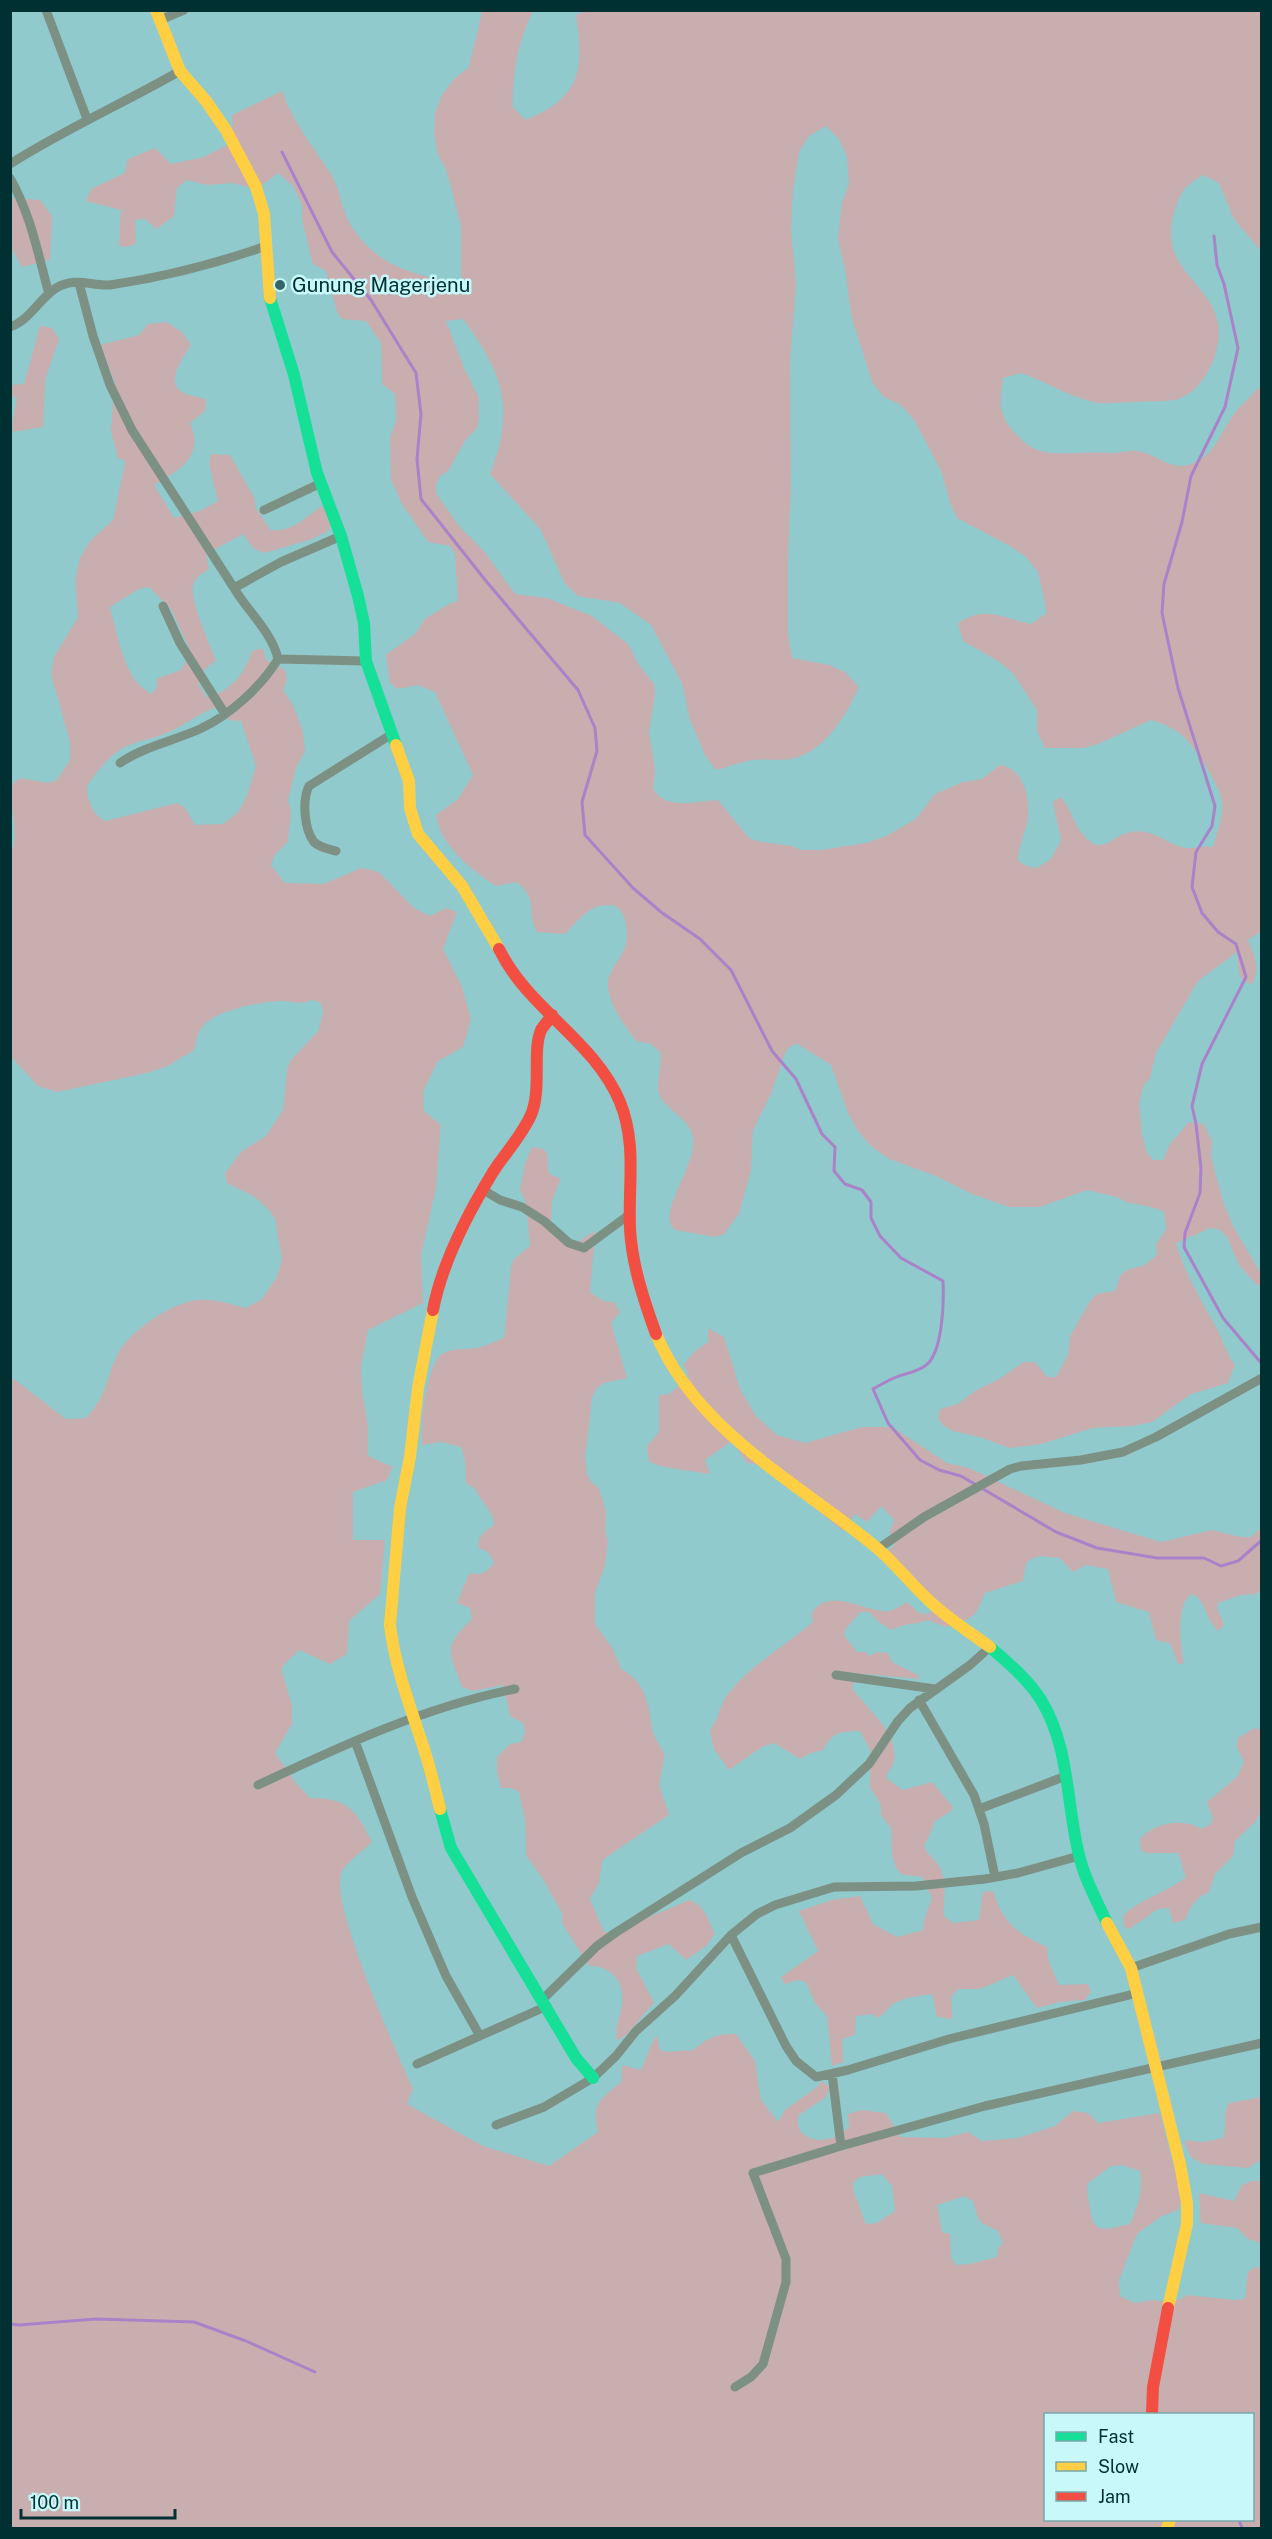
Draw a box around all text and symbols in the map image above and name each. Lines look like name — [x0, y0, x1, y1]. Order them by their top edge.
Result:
place label: Gunung Magerjenu — [292, 273, 470, 297]
marker: Gunung Magerjenu — [273, 278, 287, 292]
legend — [1044, 2413, 1254, 2521]
text: Fast — [1098, 2426, 1134, 2447]
text: Slow — [1098, 2456, 1139, 2477]
scale bar — [21, 2482, 176, 2520]
text: Jam — [1098, 2486, 1131, 2507]
text: 100 m — [30, 2492, 79, 2513]

